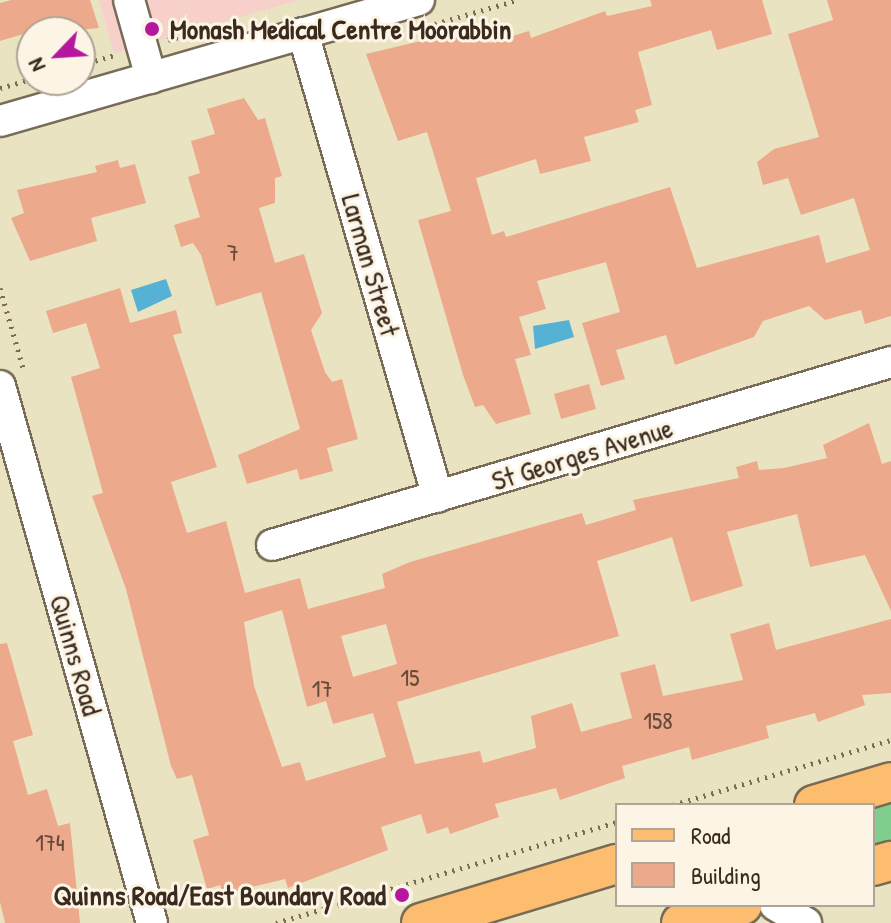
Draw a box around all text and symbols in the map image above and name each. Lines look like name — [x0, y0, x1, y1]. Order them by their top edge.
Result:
place label: Monash Medical Centre Moorabbin — [170, 12, 511, 46]
north arrow — [16, 16, 96, 96]
marker: Monash Medical Centre Moorabbin — [141, 18, 163, 40]
text: N — [20, 54, 52, 77]
street label: Larman Street — [335, 190, 407, 340]
house number: 7 — [227, 239, 239, 267]
street label: St Georges Avenue — [487, 411, 677, 497]
street label: Quinns Road — [43, 591, 109, 719]
house number: 15 — [401, 664, 419, 692]
house number: 17 — [312, 675, 332, 703]
house number: 158 — [643, 707, 673, 735]
legend — [615, 803, 875, 907]
text: Road — [691, 819, 730, 851]
house number: 174 — [35, 829, 65, 857]
text: Building — [691, 859, 761, 891]
place label: Quinns Road/East Boundary Road — [54, 878, 386, 912]
marker: Quinns Road/East Boundary Road — [393, 886, 411, 904]

